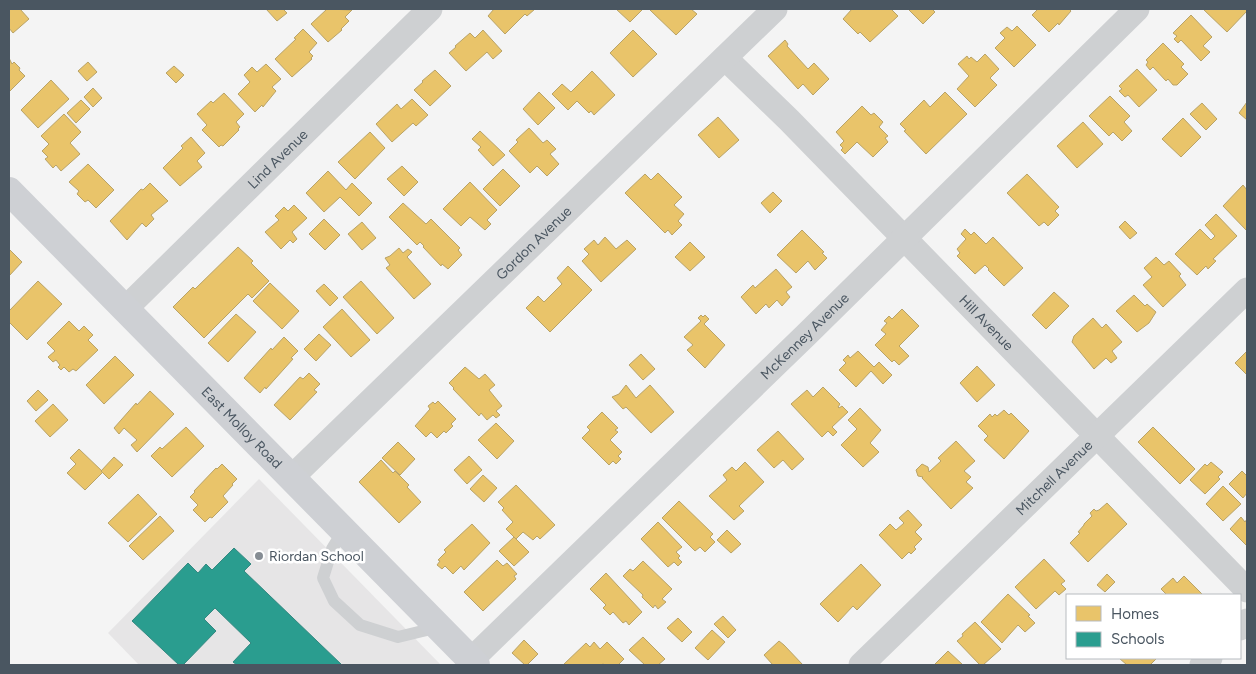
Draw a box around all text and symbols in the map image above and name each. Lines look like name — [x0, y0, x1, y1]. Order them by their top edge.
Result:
street label: Lind Avenue — [244, 125, 311, 192]
street label: Gordon Avenue — [492, 202, 575, 283]
street label: McKenney Avenue — [757, 289, 853, 383]
street label: Hill Avenue — [956, 291, 1017, 354]
street label: East Molloy Road — [198, 383, 286, 472]
street label: Mitchell Avenue — [1012, 436, 1096, 519]
place label: Riordan School — [269, 548, 364, 565]
marker: Riordan School — [253, 550, 265, 562]
legend — [1066, 594, 1241, 659]
text: Homes — [1111, 605, 1159, 623]
text: Schools — [1111, 630, 1164, 648]

